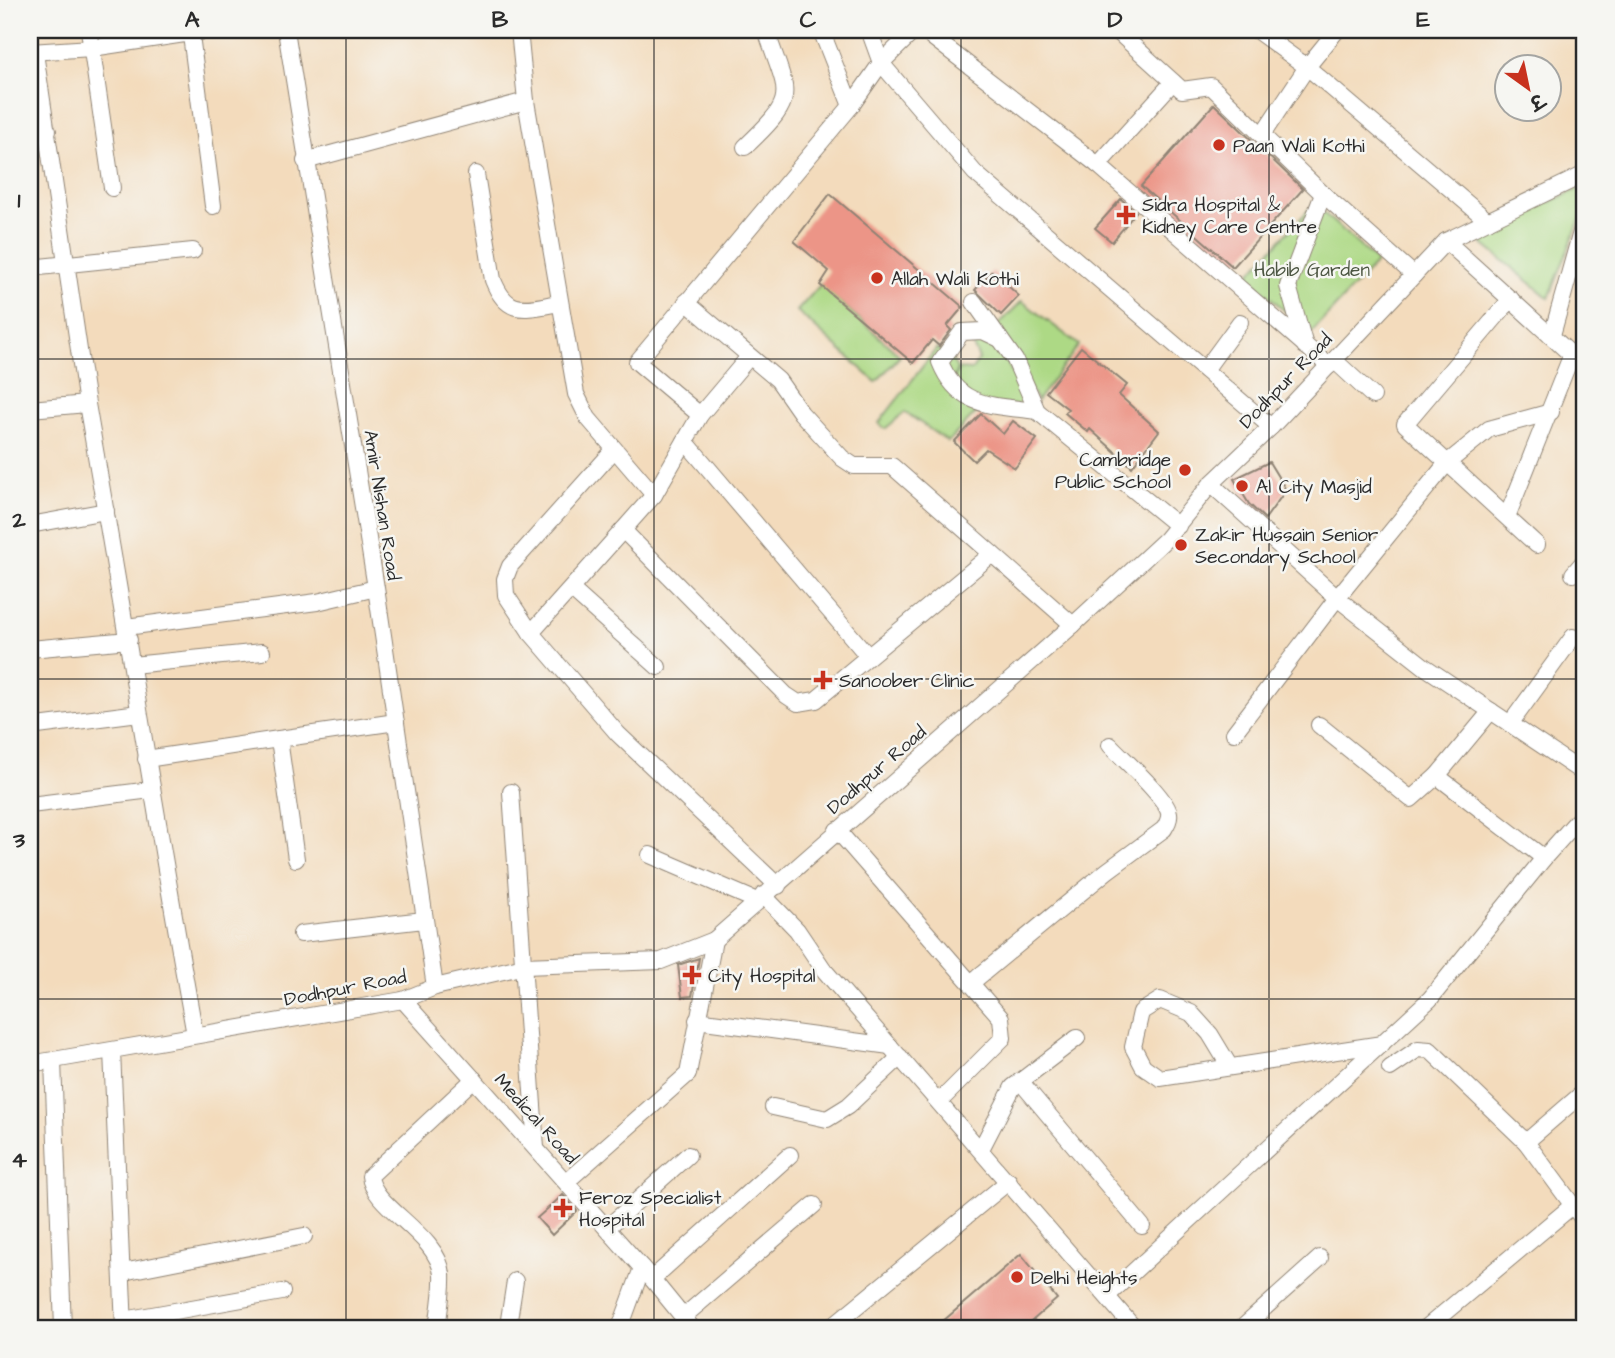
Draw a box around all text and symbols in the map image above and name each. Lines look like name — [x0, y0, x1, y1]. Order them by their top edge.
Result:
text: A — [185, 4, 200, 36]
text: B — [492, 4, 509, 36]
text: C — [800, 4, 817, 36]
text: D — [1108, 4, 1123, 36]
text: E — [1416, 4, 1430, 36]
north arrow — [1492, 52, 1562, 122]
text: उ — [1522, 85, 1551, 117]
place label: Paan Wali Kothi — [1233, 133, 1365, 160]
marker: Paan Wali Kothi — [1211, 137, 1227, 153]
text: 1 — [18, 184, 21, 216]
place label: Sidra Hospital & Kidney Care Centre — [1142, 192, 1317, 242]
marker: Sidra Hospital & Kidney Care Centre — [1116, 205, 1136, 225]
park label: Habib Garden — [1254, 257, 1370, 284]
place label: Allah Wali Kothi — [891, 266, 1019, 293]
marker: Allah Wali Kothi — [869, 270, 885, 286]
street label: Dodhpur Road — [1233, 327, 1339, 435]
street label: Amir Nishan Road — [356, 428, 407, 583]
place label: Cambridge Public School — [1055, 447, 1171, 496]
marker: Cambridge Public School — [1177, 462, 1193, 478]
place label: Al City Masjid — [1256, 474, 1372, 502]
marker: Al City Masjid — [1234, 478, 1250, 494]
text: 2 — [11, 504, 26, 536]
place label: Zakir Hussain Senior Secondary School — [1195, 522, 1379, 572]
marker: Zakir Hussain Senior Secondary School — [1173, 537, 1189, 553]
place label: Sanoober Clinic — [839, 668, 975, 695]
marker: Sanoober Clinic — [813, 670, 833, 690]
street label: Dodhpur Road — [821, 719, 933, 821]
text: 3 — [12, 824, 25, 856]
street label: Dodhpur Road — [282, 963, 409, 1014]
place label: City Hospital — [708, 963, 816, 991]
marker: City Hospital — [682, 965, 702, 985]
street label: Medical Road — [488, 1067, 584, 1171]
text: 4 — [11, 1144, 27, 1176]
place label: Feroz Specialist Hospital — [579, 1185, 722, 1234]
marker: Feroz Specialist Hospital — [553, 1198, 573, 1218]
place label: Delhi Heights — [1031, 1265, 1138, 1293]
marker: Delhi Heights — [1009, 1269, 1025, 1285]

